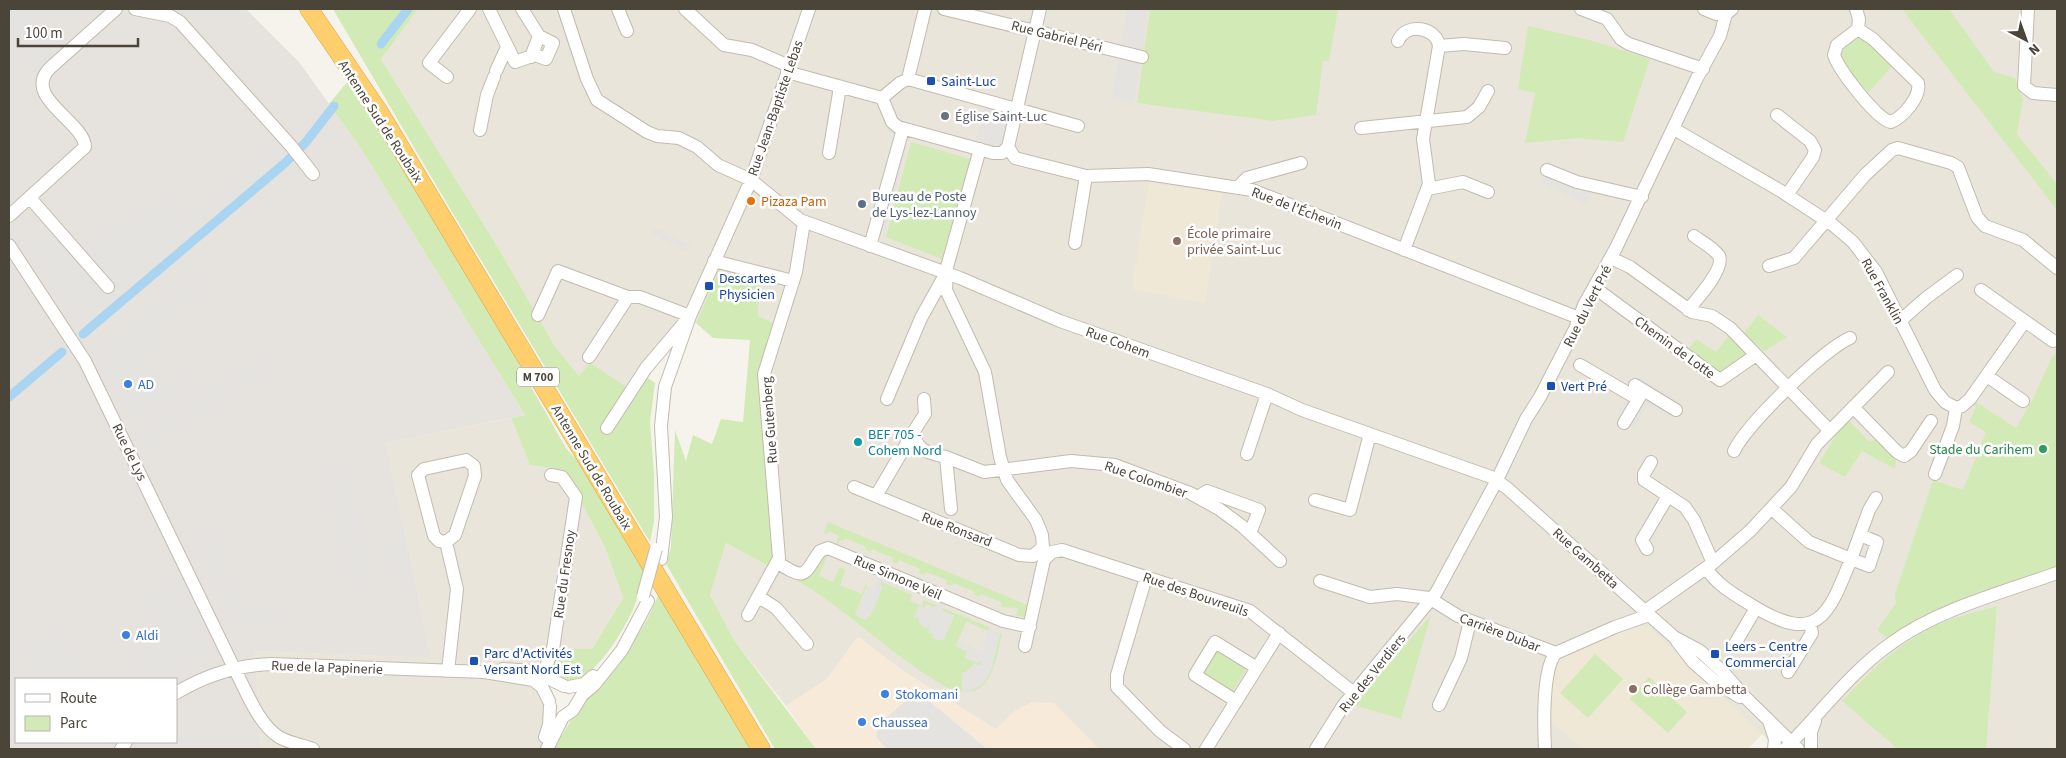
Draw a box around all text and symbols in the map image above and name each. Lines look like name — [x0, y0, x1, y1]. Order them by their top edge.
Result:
scale bar — [18, 15, 138, 47]
north arrow — [2001, 15, 2051, 65]
street label: Rue Gabriel Péri — [1009, 16, 1104, 58]
text: 100 m — [25, 23, 63, 44]
street label: Rue Jean-Baptiste Lebas — [743, 37, 809, 179]
text: N — [2024, 38, 2044, 60]
street label: Antenne Sud de Roubaix — [333, 56, 428, 187]
place label: Saint-Luc — [941, 72, 997, 92]
marker: Saint-Luc — [925, 75, 937, 87]
place label: Église Saint-Luc — [955, 107, 1048, 127]
marker: Église Saint-Luc — [939, 110, 951, 122]
street label: Rue de l'Échevin — [1248, 182, 1345, 235]
place label: Bureau de Poste de Lys-lez-Lannoy — [872, 187, 977, 223]
place label: Pizaza Pam — [761, 192, 827, 212]
marker: Pizaza Pam — [745, 195, 757, 207]
marker: Bureau de Poste de Lys-lez-Lannoy — [856, 198, 868, 210]
place label: École primaire privée Saint-Luc — [1187, 224, 1282, 260]
marker: École primaire privée Saint-Luc — [1171, 235, 1183, 247]
street label: Rue Franklin — [1856, 255, 1909, 328]
street label: Rue du Vert Pré — [1559, 262, 1617, 351]
place label: Descartes Physicien — [719, 269, 776, 305]
marker: Descartes Physicien — [703, 280, 715, 292]
street label: Chemin de Lotte — [1630, 312, 1719, 384]
street label: Rue Cohem — [1083, 322, 1153, 364]
road number: M 700 — [517, 368, 559, 387]
place label: AD — [138, 375, 154, 395]
street label: Rue Gutenberg — [757, 376, 783, 464]
place label: Vert Pré — [1561, 377, 1607, 397]
marker: AD — [122, 378, 134, 390]
marker: Vert Pré — [1545, 380, 1557, 392]
street label: Antenne Sud de Roubaix — [546, 401, 637, 534]
street label: Rue de Lys — [107, 420, 152, 485]
place label: BEF 705 - Cohem Nord — [868, 425, 942, 461]
marker: BEF 705 - Cohem Nord — [852, 436, 864, 448]
place label: Stade du Carihem — [1929, 440, 2033, 460]
marker: Stade du Carihem — [2037, 443, 2049, 455]
street label: Rue Colombier — [1101, 456, 1190, 504]
street label: Rue Ronsard — [919, 507, 995, 552]
street label: Rue Gambetta — [1548, 524, 1623, 594]
street label: Rue du Fresnoy — [549, 528, 581, 620]
street label: Rue Simone Veil — [851, 550, 945, 606]
street label: Rue des Bouvreuils — [1140, 567, 1251, 622]
street label: Carrière Dubar — [1456, 608, 1543, 658]
place label: Aldi — [136, 626, 158, 646]
marker: Aldi — [120, 629, 132, 641]
street label: Rue des Verdiers — [1335, 630, 1411, 717]
place label: Leers – Centre Commercial — [1725, 637, 1808, 673]
place label: Parc d'Activités Versant Nord Est — [484, 644, 581, 680]
marker: Leers – Centre Commercial — [1709, 648, 1721, 660]
marker: Parc d'Activités Versant Nord Est — [468, 655, 480, 667]
street label: Rue de la Papinerie — [271, 656, 383, 680]
legend — [15, 678, 178, 743]
place label: Collège Gambetta — [1643, 680, 1747, 700]
marker: Collège Gambetta — [1627, 683, 1639, 695]
place label: Stokomani — [895, 685, 958, 705]
text: Route — [60, 688, 97, 709]
marker: Stokomani — [879, 688, 891, 700]
text: Parc — [60, 713, 87, 734]
place label: Chaussea — [872, 713, 928, 733]
marker: Chaussea — [856, 716, 868, 728]

